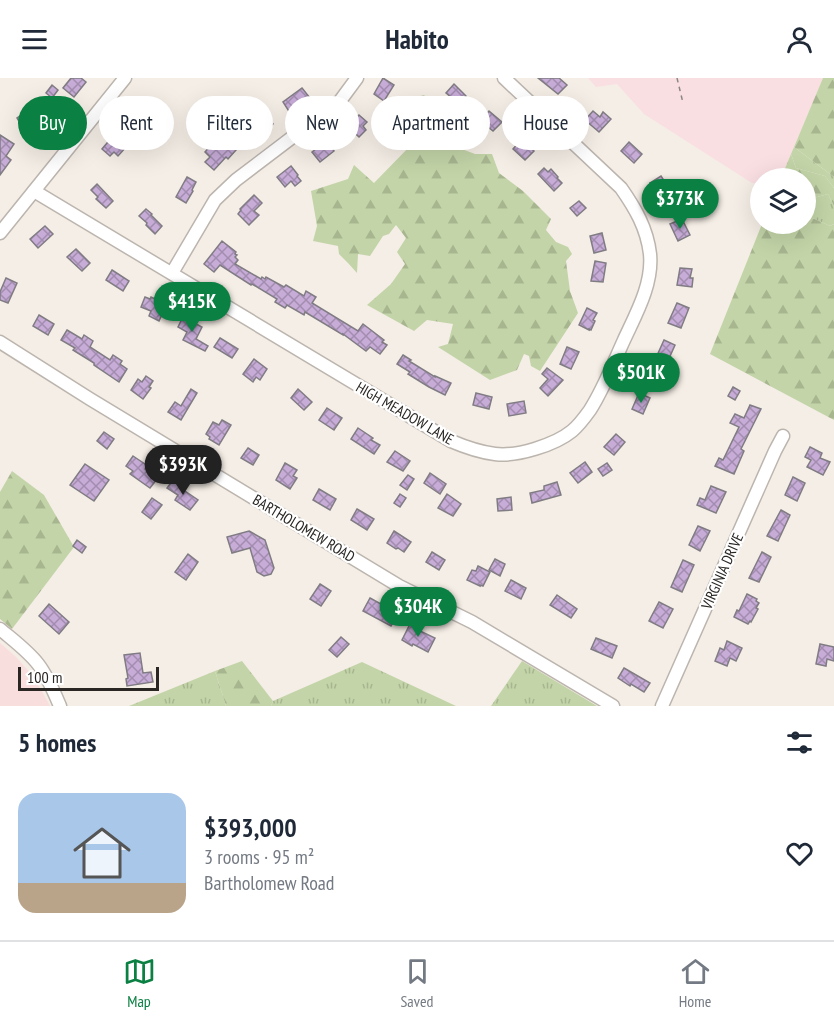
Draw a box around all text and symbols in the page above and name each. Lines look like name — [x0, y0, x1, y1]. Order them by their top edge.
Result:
text: Habito — [385, 22, 449, 56]
icon: menu — [18, 23, 51, 56]
icon: person — [783, 23, 816, 56]
chip: Buy — [18, 96, 87, 150]
chip: Rent — [99, 96, 174, 150]
chip: Filters — [186, 96, 273, 150]
chip: New — [285, 96, 359, 150]
chip: Apartment — [371, 96, 490, 150]
chip: House — [502, 96, 589, 150]
map controls — [750, 168, 816, 234]
button: layers — [750, 168, 816, 234]
pin: $373K — [638, 179, 722, 230]
text: $373K — [656, 185, 704, 211]
pin: $415K — [150, 282, 234, 333]
text: $415K — [168, 288, 216, 314]
pin: $501K — [599, 353, 683, 404]
text: $501K — [617, 359, 665, 385]
street label: HIGH MEADOW LANE — [353, 377, 457, 449]
pin: $393K — [141, 445, 225, 496]
text: $393K — [159, 451, 207, 477]
street label: BARTHOLOMEW ROAD — [249, 490, 359, 566]
street label: VIRGINIA DRIVE — [696, 530, 747, 613]
pin: $304K — [376, 587, 460, 638]
text: $304K — [394, 593, 442, 619]
scale bar — [18, 664, 159, 692]
text: 100 m — [27, 667, 62, 687]
text: 5 homes — [18, 726, 96, 759]
icon: filters — [783, 726, 816, 759]
text: $393,000 — [204, 811, 297, 844]
icon: home — [66, 817, 138, 889]
icon: heart — [783, 837, 816, 870]
text: 3 rooms · 95 m² — [204, 844, 314, 870]
text: Bartholomew Road — [204, 870, 335, 896]
tab: Map — [123, 955, 156, 1011]
tab: Saved — [401, 955, 434, 1011]
tab: Home — [679, 955, 712, 1011]

